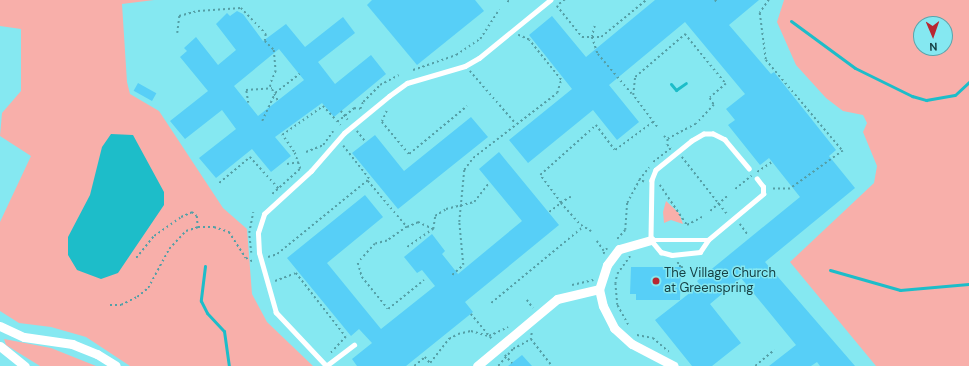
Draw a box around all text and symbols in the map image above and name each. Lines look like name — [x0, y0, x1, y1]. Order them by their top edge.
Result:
north arrow — [913, 16, 953, 56]
text: N — [929, 40, 938, 54]
place label: The Village Church at Greenspring — [664, 266, 776, 297]
marker: The Village Church at Greenspring — [651, 276, 661, 286]

